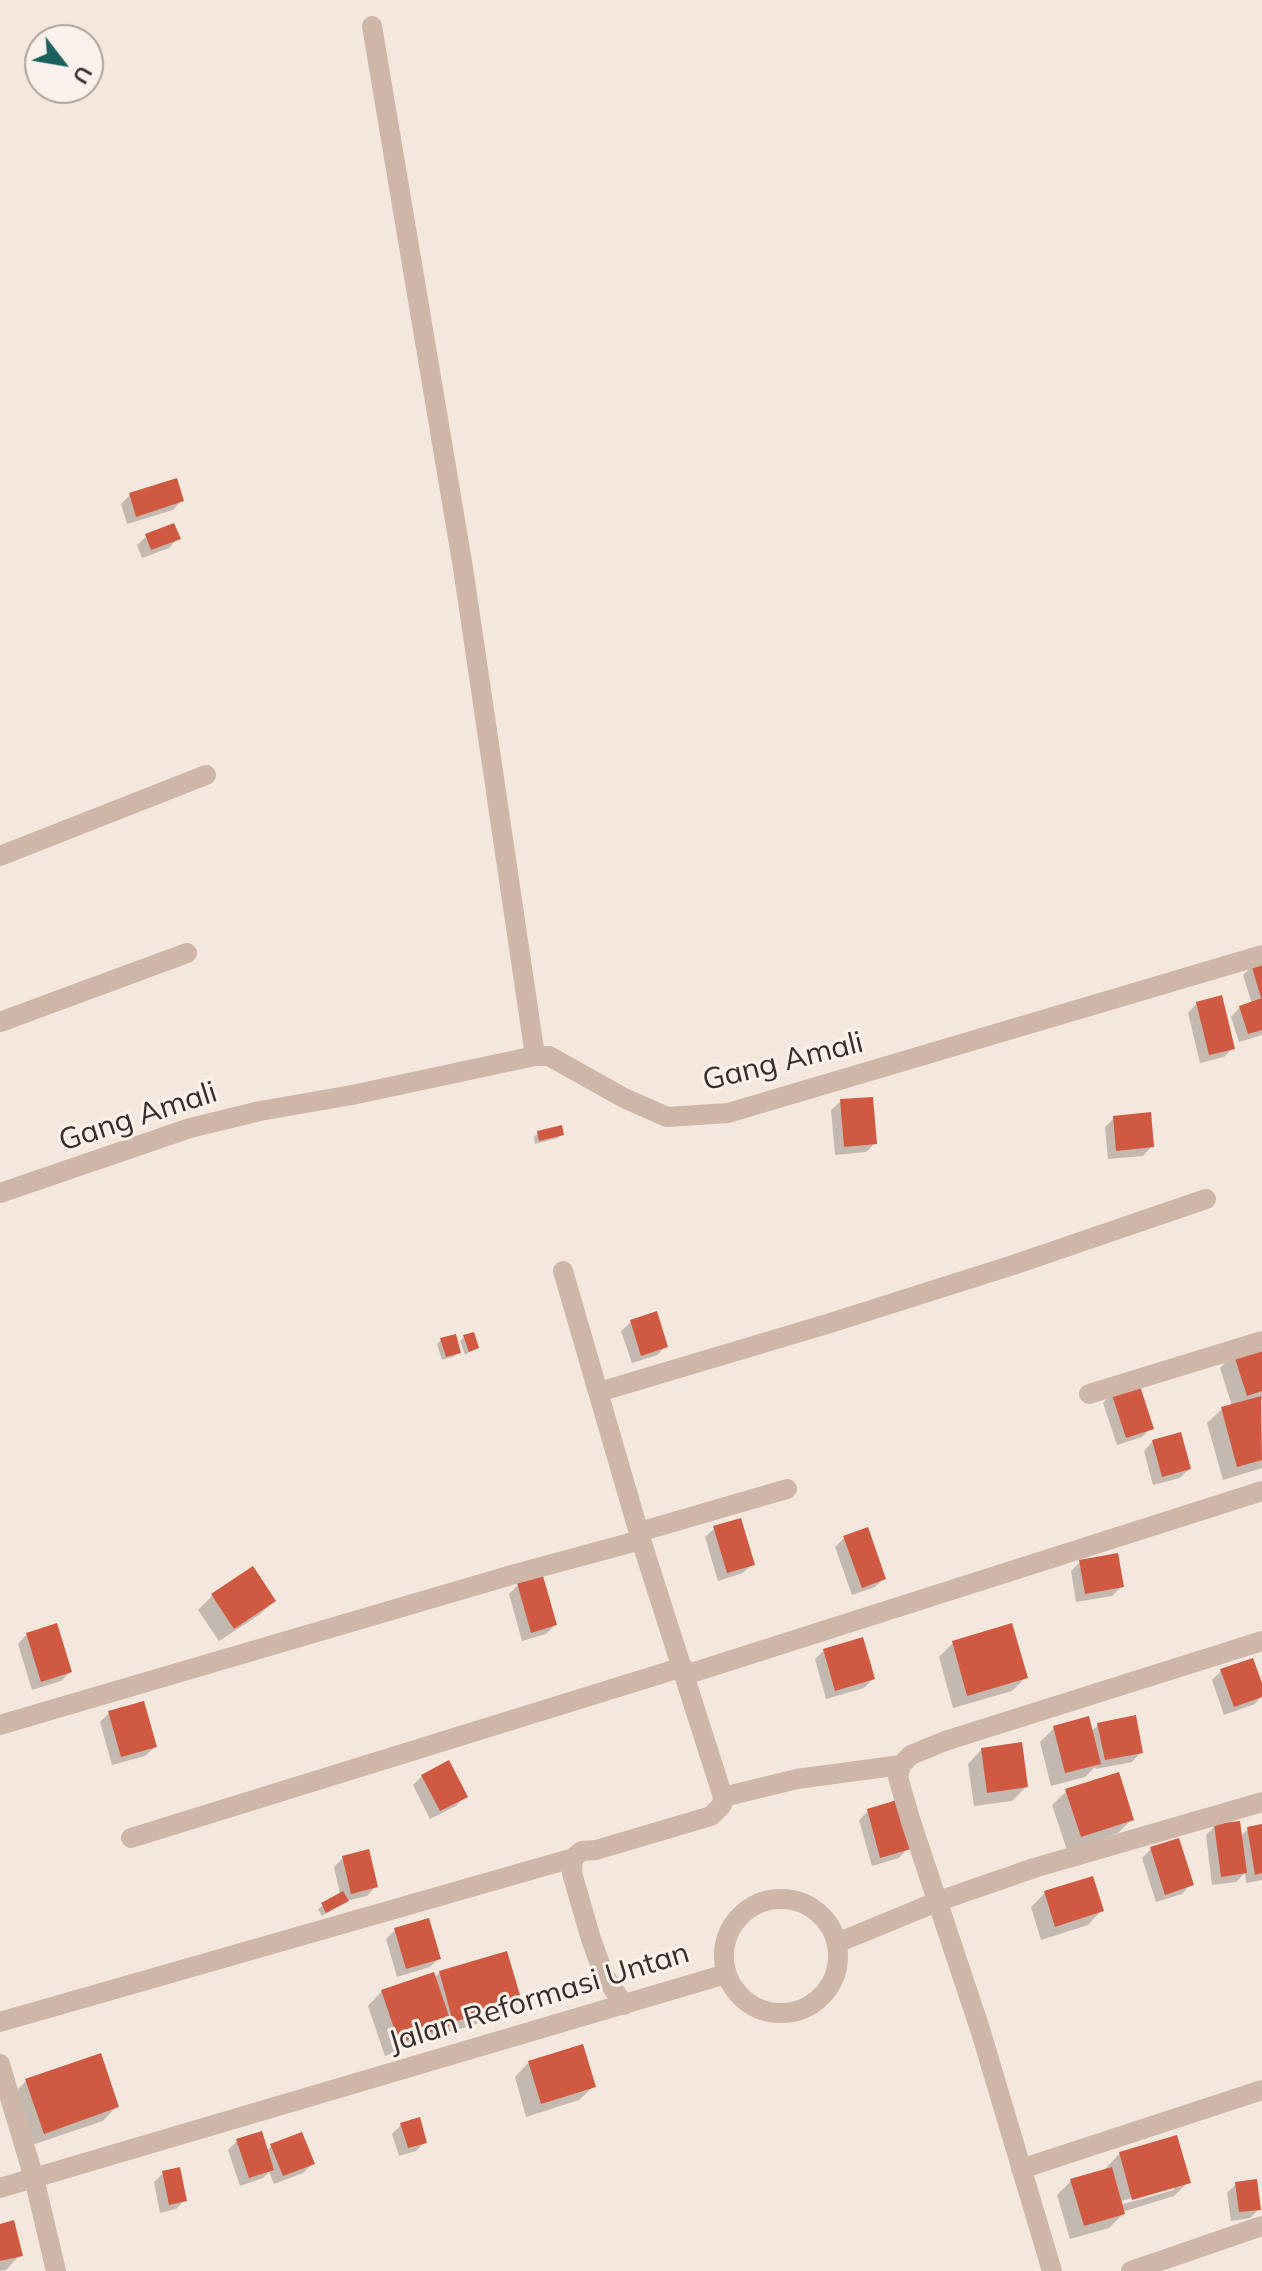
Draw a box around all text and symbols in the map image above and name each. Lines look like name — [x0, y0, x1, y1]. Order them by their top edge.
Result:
north arrow — [24, 24, 104, 104]
text: U — [67, 61, 99, 90]
street label: Gang Amali — [699, 1025, 867, 1099]
street label: Gang Amali — [54, 1075, 222, 1159]
street label: Jalan Reformasi Untan — [384, 1935, 694, 2061]

